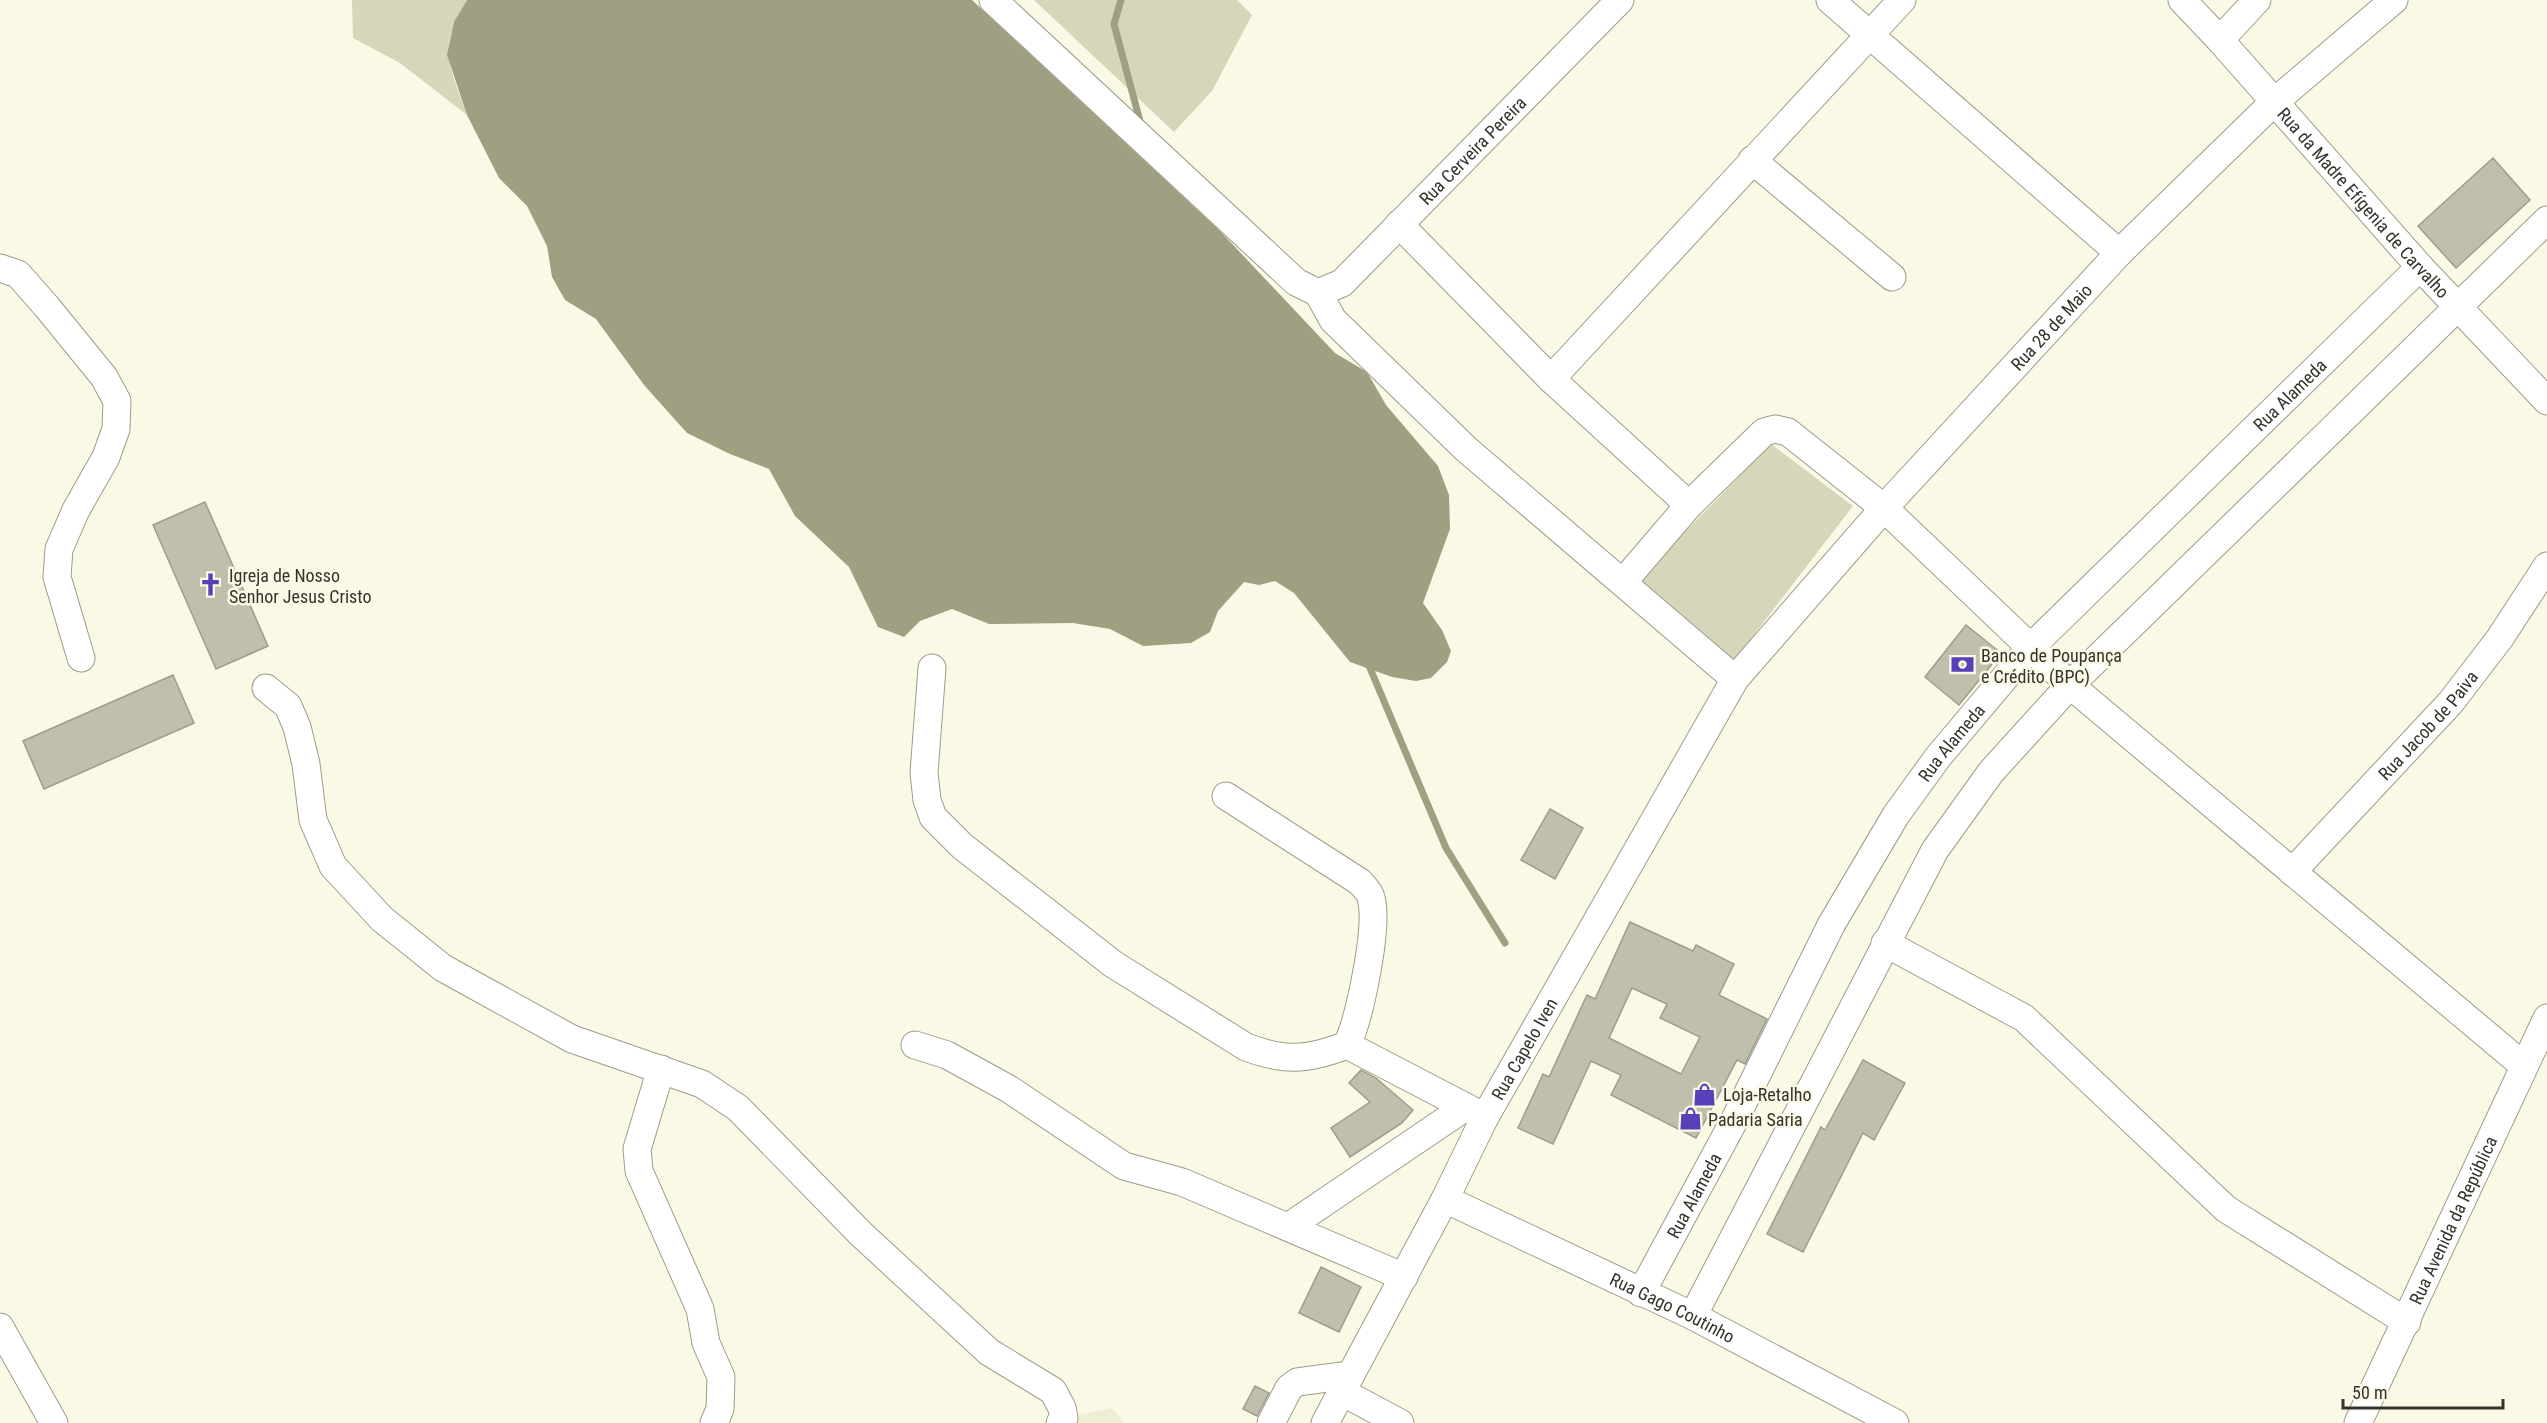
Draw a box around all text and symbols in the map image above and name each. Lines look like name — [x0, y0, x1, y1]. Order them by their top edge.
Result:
street label: Rua Cerveira Pereira — [1415, 92, 1530, 209]
street label: Rua da Madre Efígenia de Carvalho — [2274, 103, 2454, 302]
street label: Rua 28 de Maio — [2006, 279, 2096, 374]
street label: Rua Alameda — [2249, 354, 2330, 435]
place label: Igreja de Nosso Senhor Jesus Cristo — [229, 565, 371, 607]
church icon: Igreja de Nosso Senhor Jesus Cristo — [198, 572, 224, 598]
place label: Banco de Poupança e Crédito (BPC) — [1981, 645, 2122, 688]
bank icon: Banco de Poupança e Crédito (BPC) — [1950, 652, 1976, 678]
street label: Rua Jacob de Paiva — [2373, 666, 2482, 784]
street label: Rua Alameda — [1913, 700, 1989, 785]
street label: Rua Capelo Iven — [1487, 994, 1561, 1103]
shop icon: Loja-Retalho — [1692, 1081, 1718, 1107]
place label: Loja-Retalho — [1723, 1084, 1812, 1105]
shop icon: Padaria Saria — [1677, 1106, 1703, 1132]
place label: Padaria Saria — [1708, 1109, 1803, 1130]
street label: Rua Avenida da República — [2405, 1133, 2501, 1307]
street label: Rua Alameda — [1662, 1149, 1725, 1242]
street label: Rua Gago Coutinho — [1607, 1268, 1739, 1347]
scale bar — [2343, 1372, 2504, 1410]
text: 50 m — [2352, 1382, 2387, 1403]

